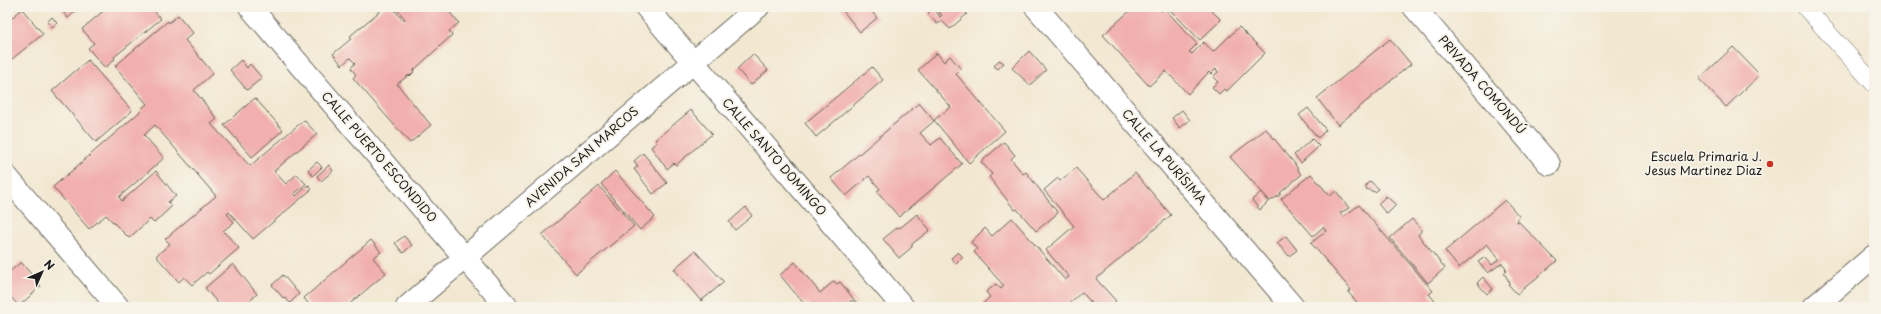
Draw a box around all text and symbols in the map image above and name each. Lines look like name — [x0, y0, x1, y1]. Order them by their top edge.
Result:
street label: PRIVADA COMONDÚ — [1435, 31, 1531, 138]
street label: CALLE PUERTO ESCONDIDO — [318, 87, 442, 226]
street label: CALLE SANTO DOMINGO — [718, 93, 831, 219]
street label: AVENIDA SAN MARCOS — [521, 102, 642, 211]
street label: CALLE LA PURÍSIMA — [1118, 105, 1211, 208]
place label: Escuela Primaria J. Jesus Martinez Diaz — [1645, 147, 1762, 179]
marker: Escuela Primaria J. Jesus Martinez Diaz — [1765, 159, 1775, 169]
north arrow — [22, 252, 62, 292]
text: N — [40, 255, 59, 274]

